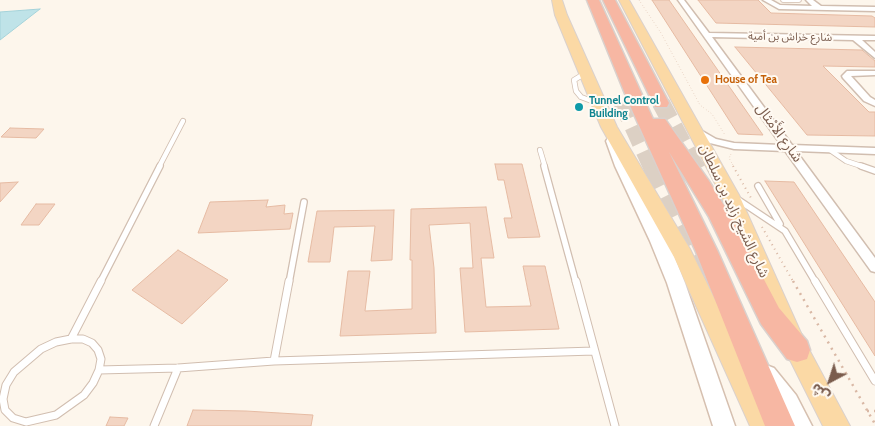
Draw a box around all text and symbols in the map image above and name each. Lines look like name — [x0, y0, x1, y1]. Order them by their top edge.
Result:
street label: شارع خراش بن أمية — [748, 30, 832, 44]
place label: House of Tea — [715, 73, 777, 87]
marker: House of Tea — [699, 74, 711, 86]
place label: Tunnel Control Building — [589, 94, 659, 120]
street label: شارع الأَمْثال — [752, 100, 806, 166]
marker: Tunnel Control Building — [573, 101, 585, 113]
street label: شارع الشيخ زايد بن سلطان — [696, 141, 772, 281]
north arrow — [805, 356, 855, 406]
text: ش — [807, 379, 833, 406]

